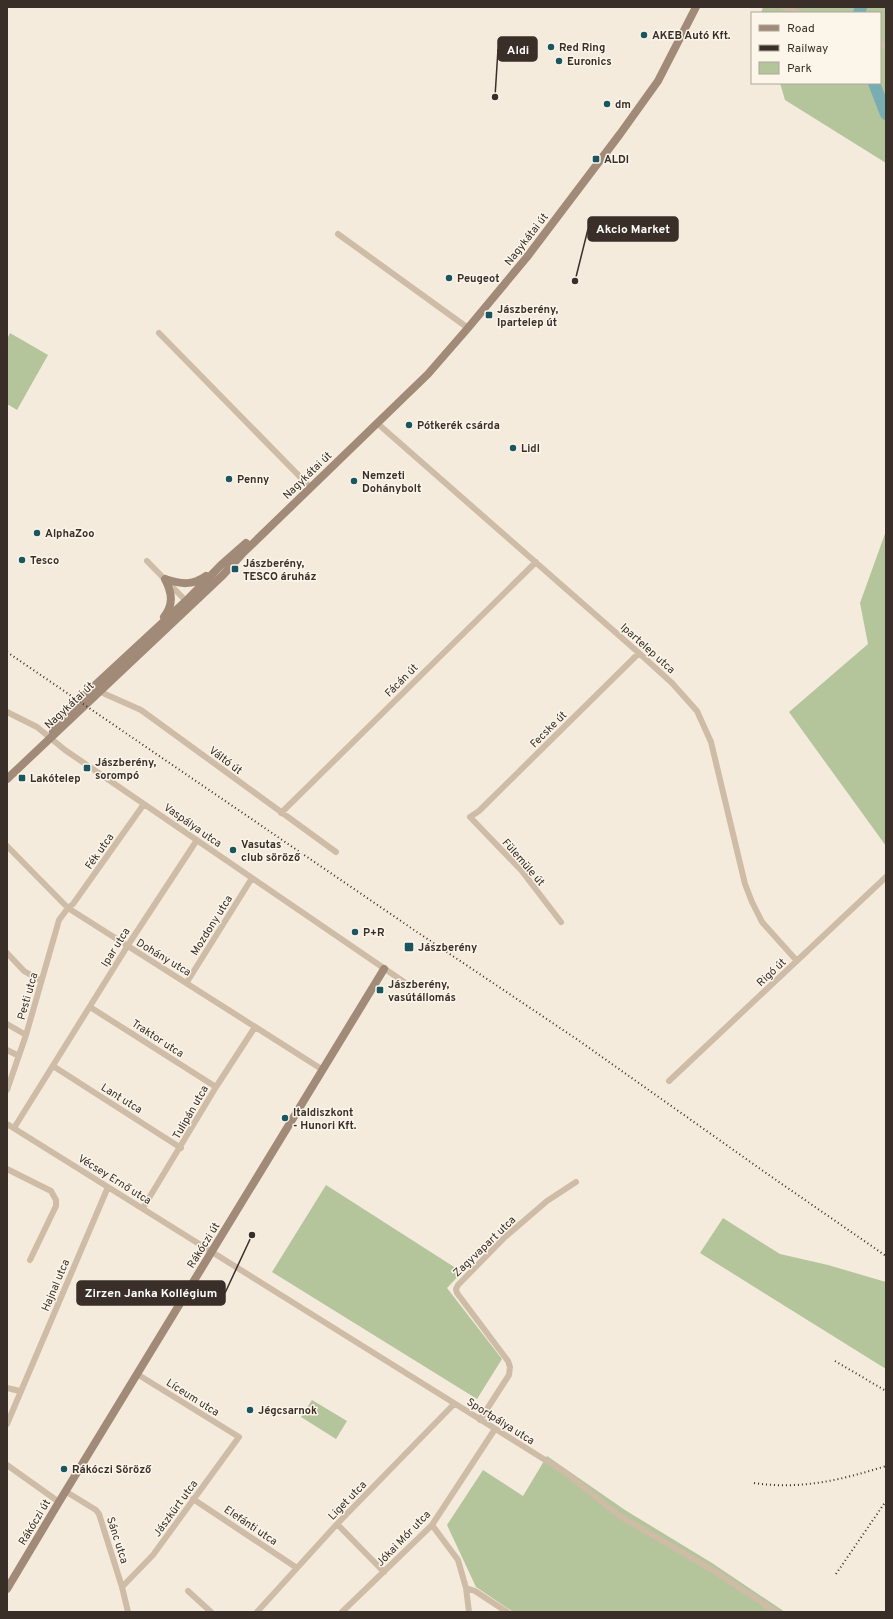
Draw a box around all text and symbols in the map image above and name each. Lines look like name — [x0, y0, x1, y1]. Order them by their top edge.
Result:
legend — [751, 12, 881, 84]
text: Road — [787, 21, 815, 37]
place label: AKEB Autó Kft. — [652, 29, 731, 43]
marker: AKEB Autó Kft. — [639, 30, 649, 40]
callout: Aldi — [498, 37, 537, 61]
place label: Red Ring — [559, 41, 605, 55]
text: Railway — [787, 41, 828, 57]
marker: Red Ring — [546, 42, 556, 52]
text: Aldi — [507, 43, 529, 59]
place label: Euronics — [567, 55, 612, 69]
marker: Euronics — [554, 56, 564, 66]
text: Park — [787, 61, 812, 77]
place label: dm — [615, 98, 631, 112]
marker: dm — [602, 99, 612, 109]
place label: ALDI — [604, 153, 629, 167]
marker: ALDI — [591, 154, 601, 164]
street label: Nagykátai út — [502, 211, 552, 269]
callout: Akcio Market — [588, 217, 678, 241]
text: Akcio Market — [596, 222, 670, 238]
place label: Peugeot — [457, 272, 499, 286]
marker: Peugeot — [444, 273, 454, 283]
place label: Jászberény, Ipartelep út — [497, 303, 559, 330]
marker: Jászberény, Ipartelep út — [484, 310, 494, 320]
place label: Pótkerék csárda — [417, 419, 500, 433]
marker: Pótkerék csárda — [404, 420, 414, 430]
place label: Lidl — [521, 442, 540, 456]
marker: Lidl — [508, 443, 518, 453]
street label: Nagykátai út — [280, 449, 335, 503]
place label: Nemzeti Dohánybolt — [362, 469, 421, 496]
place label: Penny — [237, 473, 269, 487]
marker: Penny — [224, 474, 234, 484]
marker: Nemzeti Dohánybolt — [349, 476, 359, 486]
place label: AlphaZoo — [45, 527, 94, 541]
marker: AlphaZoo — [32, 528, 42, 538]
place label: Tesco — [30, 554, 59, 568]
marker: Tesco — [17, 555, 27, 565]
place label: Jászberény, TESCO áruház — [243, 557, 316, 584]
marker: Jászberény, TESCO áruház — [230, 564, 240, 574]
street label: Ipartelep utca — [617, 620, 678, 677]
street label: Fácán út — [382, 661, 421, 700]
street label: Nagykátai út — [42, 679, 97, 732]
street label: Fecske út — [527, 708, 570, 751]
street label: Váltó út — [206, 744, 245, 778]
place label: Jászberény, sorompó — [95, 756, 157, 783]
marker: Jászberény, sorompó — [82, 763, 92, 773]
place label: Lakótelep — [30, 772, 81, 786]
marker: Lakótelep — [17, 773, 27, 783]
street label: Vaspálya utca — [161, 801, 224, 851]
street label: Fék utca — [82, 831, 117, 872]
street label: Fülemüle út — [499, 836, 548, 889]
place label: Vasutas club söröző — [241, 838, 301, 865]
marker: Vasutas club söröző — [228, 845, 238, 855]
street label: Mozdony utca — [188, 893, 236, 958]
street label: Ipar utca — [98, 925, 133, 970]
place label: P+R — [363, 926, 385, 940]
marker: P+R — [350, 927, 360, 937]
street label: Dohány utca — [134, 936, 194, 980]
marker: Jászberény — [403, 941, 415, 953]
place label: Jászberény — [418, 941, 477, 955]
street label: Rigó út — [754, 956, 789, 990]
street label: Pesti utca — [15, 971, 41, 1022]
place label: Jászberény, vasútállomás — [388, 978, 456, 1005]
marker: Jászberény, vasútállomás — [375, 985, 385, 995]
street label: Traktor utca — [129, 1017, 186, 1061]
street label: Lant utca — [98, 1081, 145, 1117]
street label: Tulipán utca — [170, 1083, 212, 1142]
place label: Italdiszkont - Hunori Kft. — [293, 1106, 357, 1133]
marker: Italdiszkont - Hunori Kft. — [280, 1113, 290, 1123]
street label: Vécsey Ernő utca — [75, 1152, 154, 1208]
street label: Zagyvapart utca — [450, 1213, 519, 1280]
street label: Rákóczi út — [184, 1220, 223, 1271]
street label: Hajnal utca — [39, 1257, 73, 1314]
callout: Zirzen Janka Kollégium — [77, 1281, 225, 1305]
text: Zirzen Janka Kollégium — [85, 1286, 217, 1302]
street label: Líceum utca — [163, 1376, 222, 1420]
street label: Sportpálya utca — [464, 1395, 537, 1448]
place label: Jégcsarnok — [258, 1404, 317, 1418]
marker: Jégcsarnok — [245, 1405, 255, 1415]
place label: Rákóczi Söröző — [72, 1463, 152, 1477]
marker: Rákóczi Söröző — [59, 1464, 69, 1474]
street label: Jászkürt utca — [150, 1477, 201, 1540]
street label: Liget utca — [326, 1478, 370, 1523]
street label: Rákóczi út — [16, 1497, 54, 1548]
street label: Elefánti utca — [221, 1503, 280, 1549]
street label: Jókai Mór utca — [374, 1508, 434, 1570]
street label: Sánc utca — [103, 1515, 131, 1566]

